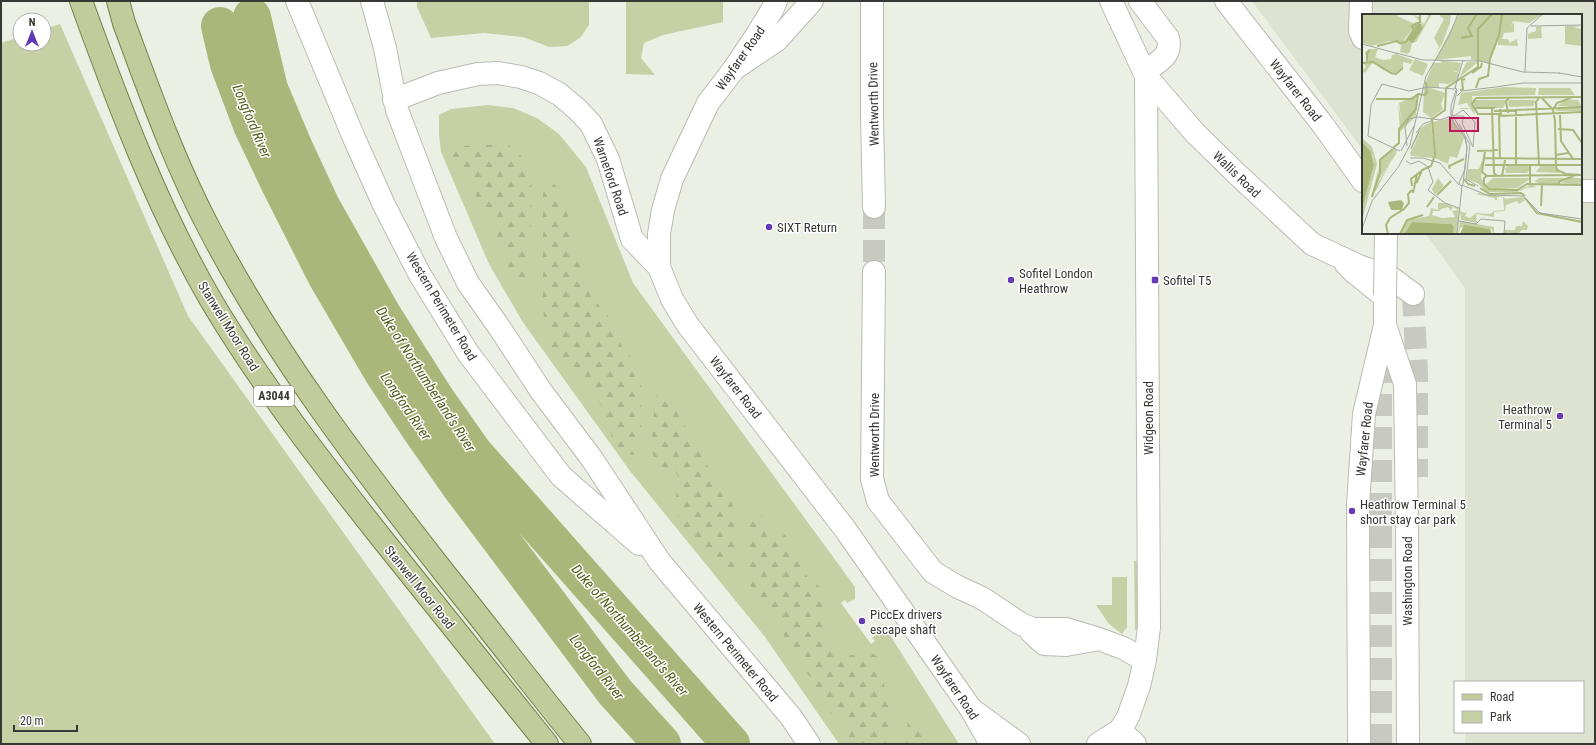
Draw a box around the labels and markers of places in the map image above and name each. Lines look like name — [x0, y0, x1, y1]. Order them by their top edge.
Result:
place label: SIXT Return — [777, 220, 837, 235]
marker: SIXT Return — [764, 222, 774, 232]
place label: Sofitel London Heathrow — [1019, 266, 1093, 296]
place label: Sofitel T5 — [1163, 273, 1211, 288]
marker: Sofitel London Heathrow — [1006, 275, 1016, 285]
marker: Sofitel T5 — [1150, 275, 1160, 285]
place label: Heathrow Terminal 5 — [1498, 402, 1553, 432]
marker: Heathrow Terminal 5 — [1555, 411, 1565, 421]
place label: Heathrow Terminal 5 short stay car park — [1360, 497, 1466, 527]
marker: Heathrow Terminal 5 short stay car park — [1347, 506, 1357, 516]
place label: PiccEx drivers escape shaft — [870, 607, 942, 637]
marker: PiccEx drivers escape shaft — [857, 616, 867, 626]

